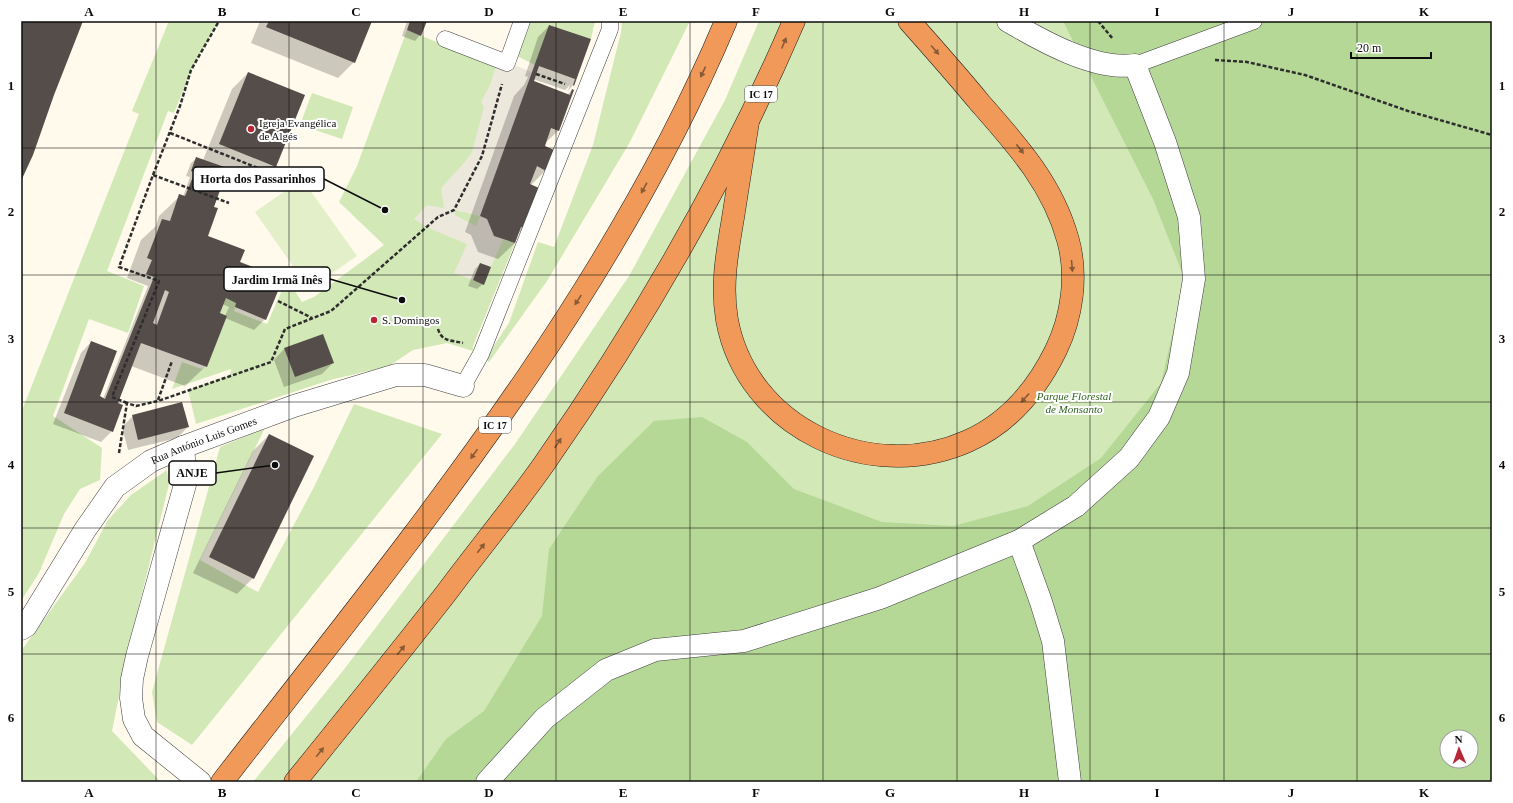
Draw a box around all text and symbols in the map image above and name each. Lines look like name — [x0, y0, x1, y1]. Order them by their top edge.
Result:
text: A — [84, 4, 94, 19]
text: B — [218, 4, 227, 19]
text: C — [351, 4, 361, 19]
text: D — [484, 4, 494, 19]
text: E — [619, 4, 627, 19]
text: F — [752, 4, 760, 19]
text: G — [885, 4, 895, 19]
text: H — [1019, 4, 1029, 19]
text: I — [1154, 4, 1160, 19]
text: J — [1288, 4, 1295, 19]
text: K — [1419, 4, 1430, 19]
scale bar — [1351, 34, 1431, 60]
one-way arrow — [781, 38, 787, 49]
text: 20 m — [1357, 41, 1382, 55]
one-way arrow — [930, 45, 939, 56]
one-way arrow — [700, 66, 706, 78]
text: 1 — [8, 78, 14, 93]
text: 1 — [1499, 78, 1505, 93]
road number: IC 17 — [745, 86, 777, 102]
place label: Igreja Evangélica de Algés — [259, 117, 336, 142]
marker: Igreja Evangélica de Algés — [246, 124, 256, 134]
one-way arrow — [1016, 143, 1024, 154]
callout: Horta dos Passarinhos — [193, 167, 324, 191]
text: Horta dos Passarinhos — [200, 172, 316, 186]
one-way arrow — [641, 182, 648, 194]
text: 2 — [8, 204, 14, 219]
text: 2 — [1499, 204, 1505, 219]
one-way arrow — [1069, 259, 1075, 272]
callout: Jardim Irmã Inês — [224, 267, 330, 291]
text: Jardim Irmã Inês — [232, 273, 323, 287]
one-way arrow — [574, 294, 581, 305]
place label: S. Domingos — [382, 314, 439, 326]
marker: S. Domingos — [369, 315, 379, 325]
text: 3 — [8, 331, 15, 346]
text: 3 — [1499, 331, 1506, 346]
park label: Parque Florestal de Monsanto — [1036, 390, 1111, 415]
one-way arrow — [1021, 392, 1030, 403]
street label: Rua António Luis Gomes — [149, 414, 258, 466]
road number: IC 17 — [479, 417, 511, 433]
one-way arrow — [554, 438, 562, 448]
one-way arrow — [469, 448, 478, 459]
text: 4 — [8, 457, 15, 472]
text: 4 — [1499, 457, 1506, 472]
callout: ANJE — [169, 461, 216, 485]
text: ANJE — [176, 466, 208, 480]
one-way arrow — [477, 542, 485, 553]
text: 5 — [8, 584, 15, 599]
text: 5 — [1499, 584, 1506, 599]
one-way arrow — [397, 645, 406, 656]
text: 6 — [8, 710, 15, 725]
text: 6 — [1499, 710, 1506, 725]
north arrow — [1439, 729, 1479, 769]
text: N — [1454, 733, 1463, 745]
one-way arrow — [315, 746, 324, 757]
text: A — [84, 785, 94, 800]
text: B — [218, 785, 227, 800]
text: C — [351, 785, 361, 800]
text: D — [484, 785, 494, 800]
text: E — [619, 785, 627, 800]
text: F — [752, 785, 760, 800]
text: G — [885, 785, 895, 800]
text: H — [1019, 785, 1029, 800]
text: I — [1154, 785, 1160, 800]
text: J — [1288, 785, 1295, 800]
text: K — [1419, 785, 1430, 800]

